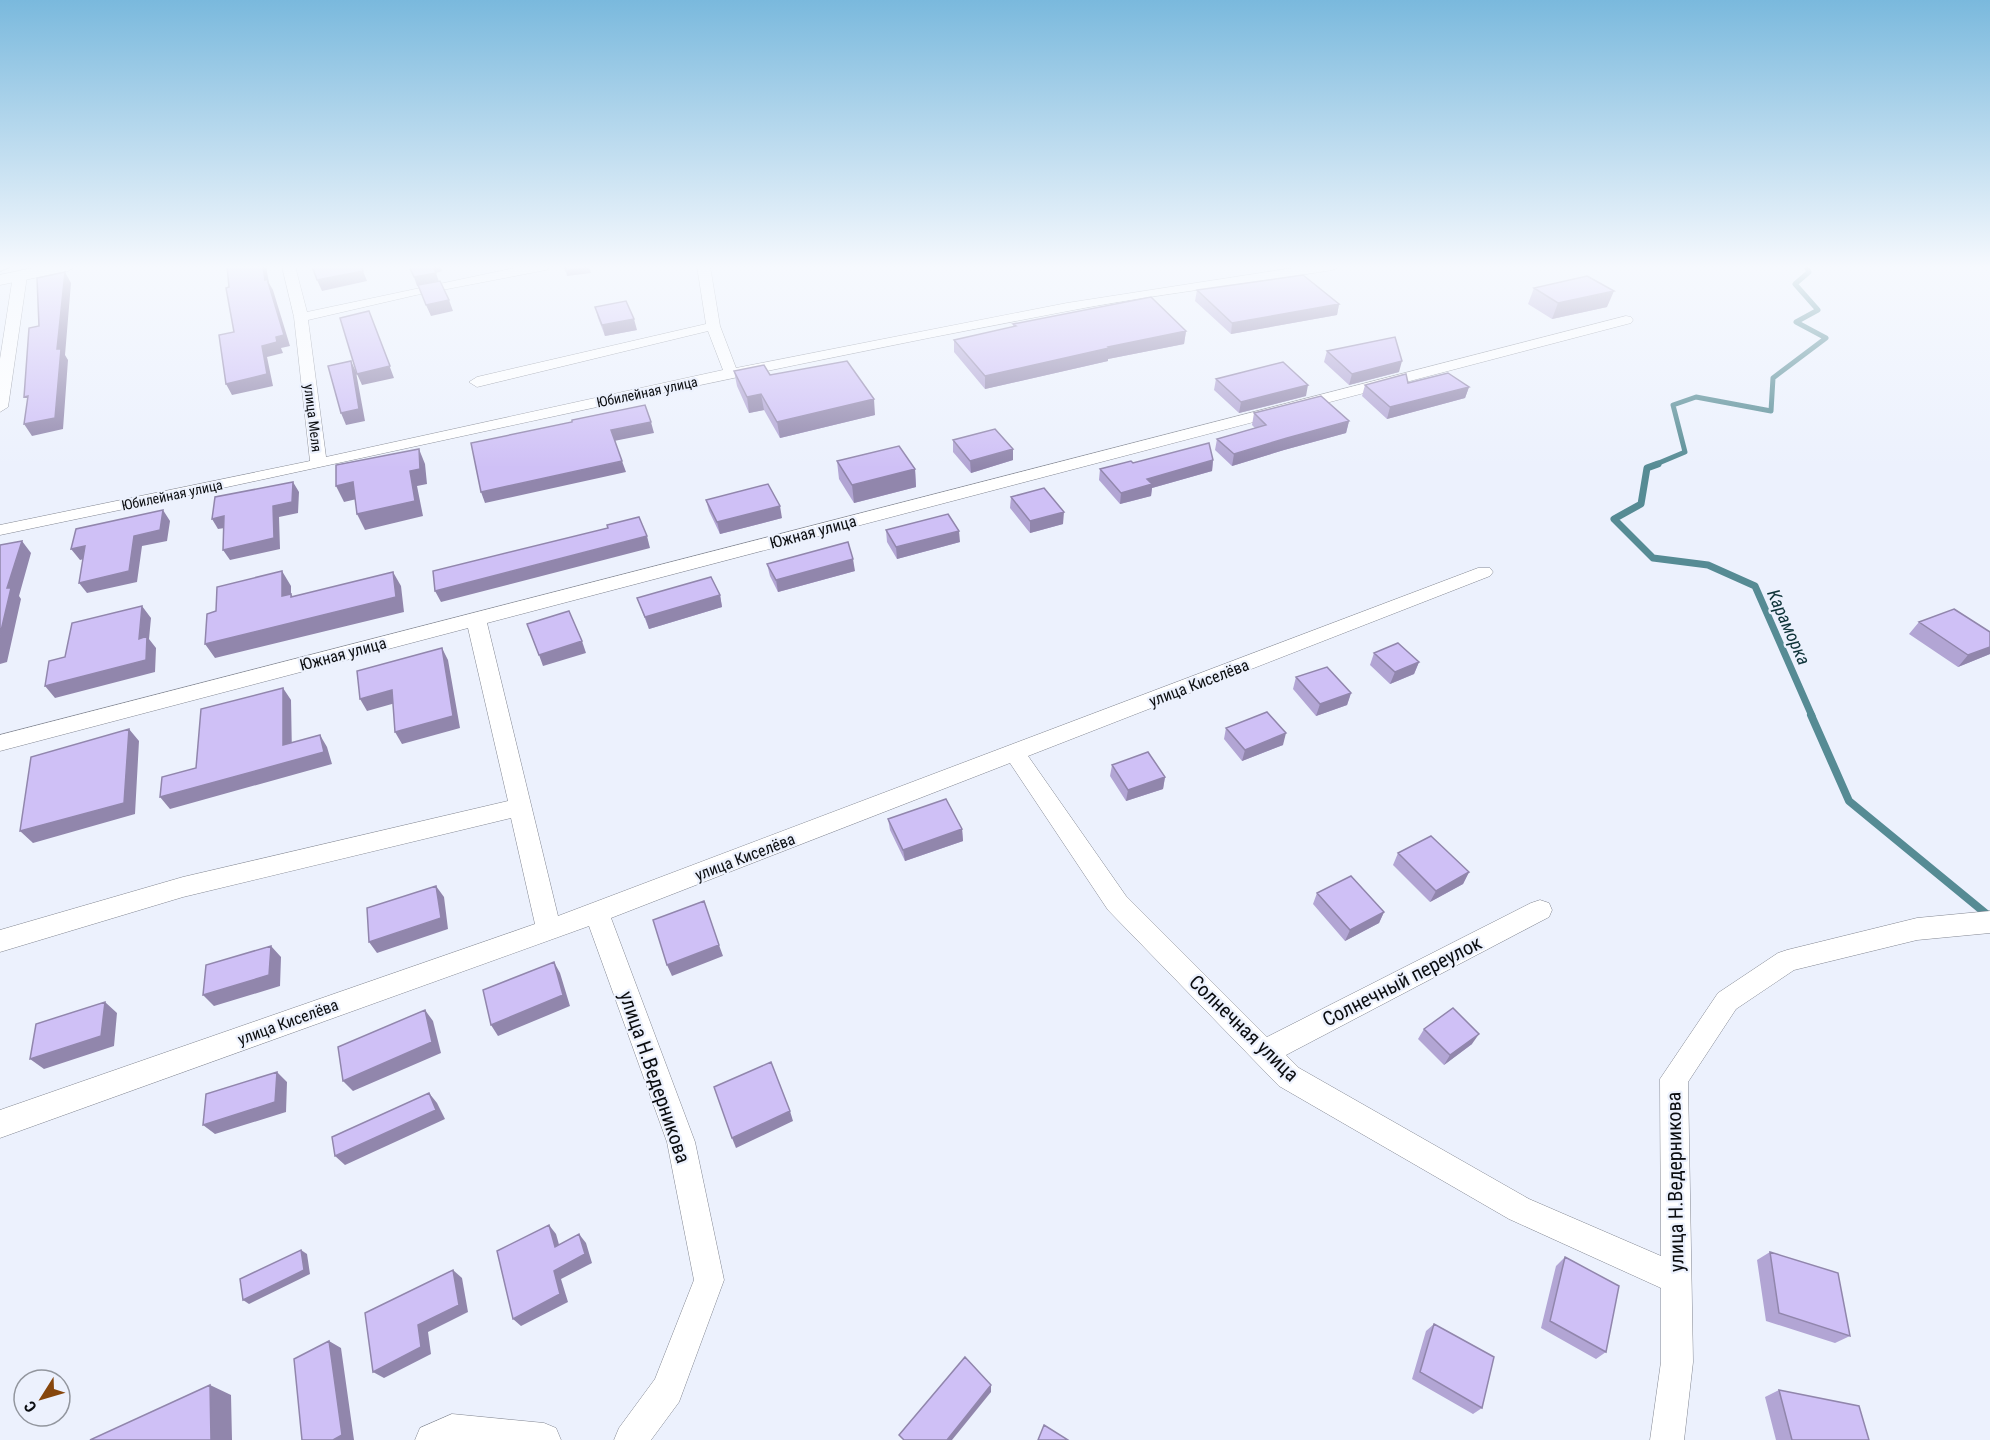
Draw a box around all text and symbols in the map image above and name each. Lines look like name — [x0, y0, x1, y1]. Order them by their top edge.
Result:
street label: Юбилейная улица — [595, 373, 699, 411]
street label: улица Меля — [301, 383, 325, 453]
street label: Юбилейная улица — [120, 476, 224, 514]
street label: Южная улица — [768, 511, 858, 553]
water label: Караморка — [1763, 586, 1815, 668]
street label: Южная улица — [298, 633, 388, 675]
street label: улица Киселёва — [1146, 655, 1252, 711]
street label: улица Киселёва — [692, 829, 798, 885]
street label: Солнечный переулок — [1318, 930, 1486, 1032]
street label: Солнечная улица — [1184, 970, 1304, 1086]
street label: улица Н.Ведерникова — [614, 988, 696, 1166]
street label: улица Киселёва — [235, 995, 341, 1049]
street label: улица Н.Ведерникова — [1661, 1092, 1689, 1272]
north arrow — [12, 1368, 72, 1428]
text: С — [20, 1397, 41, 1416]

